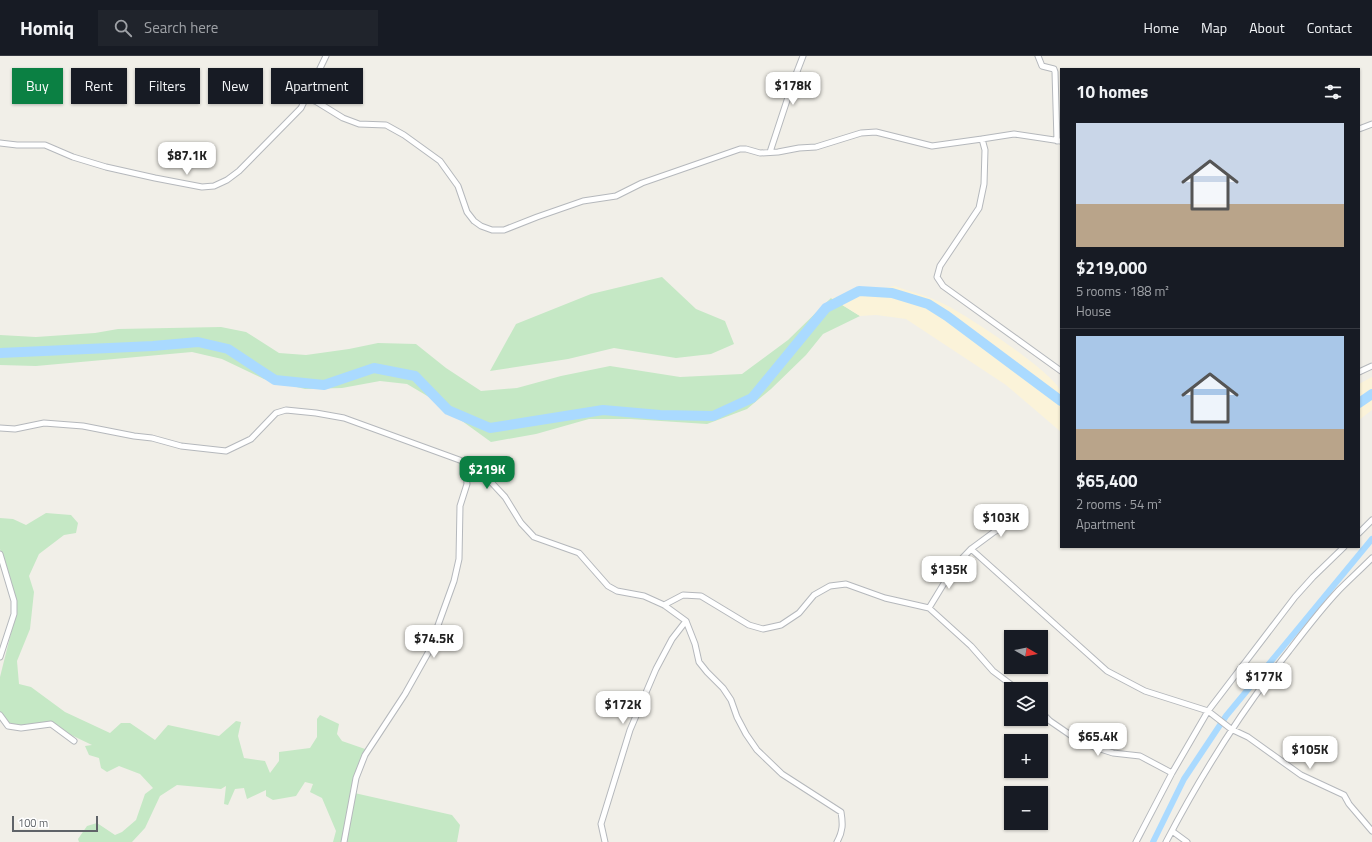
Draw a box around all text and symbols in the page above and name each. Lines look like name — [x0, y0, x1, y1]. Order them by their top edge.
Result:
search box — [98, 10, 378, 46]
text: Homiq — [20, 13, 74, 42]
text: Search here — [144, 16, 218, 39]
icon: search — [112, 17, 134, 39]
text: Home — [1144, 17, 1179, 38]
text: Map — [1201, 17, 1227, 38]
text: About — [1249, 17, 1285, 38]
text: Contact — [1307, 17, 1352, 38]
chip: Buy — [12, 68, 63, 104]
chip: Rent — [71, 68, 127, 104]
chip: Filters — [135, 68, 200, 104]
chip: New — [208, 68, 263, 104]
chip: Apartment — [271, 68, 363, 104]
pin: $178K — [765, 72, 821, 106]
text: $178K — [775, 75, 811, 95]
text: 10 homes — [1076, 79, 1148, 105]
icon: filters — [1322, 81, 1344, 103]
pin: $87.1K — [154, 142, 220, 176]
text: $87.1K — [167, 145, 207, 165]
icon: home — [1174, 149, 1246, 221]
text: $219,000 — [1076, 255, 1147, 281]
text: 5 rooms · 188 m² — [1076, 281, 1169, 301]
text: House — [1076, 301, 1111, 321]
icon: home — [1174, 362, 1246, 434]
pin: $219K — [459, 456, 515, 490]
text: $219K — [469, 459, 505, 479]
text: $65,400 — [1076, 468, 1138, 494]
text: 2 rooms · 54 m² — [1076, 494, 1162, 514]
pin: $103K — [973, 504, 1029, 538]
text: $103K — [983, 507, 1019, 527]
text: Apartment — [1076, 514, 1135, 534]
pin: $135K — [921, 556, 977, 590]
text: $135K — [931, 559, 967, 579]
pin: $74.5K — [401, 625, 467, 659]
text: $74.5K — [414, 628, 454, 648]
north arrow — [1004, 630, 1048, 674]
map controls — [1004, 630, 1048, 830]
pin: $177K — [1236, 663, 1292, 697]
text: $177K — [1246, 666, 1282, 686]
button: layers — [1004, 682, 1048, 726]
pin: $172K — [595, 691, 651, 725]
text: $172K — [605, 694, 641, 714]
pin: $65.4K — [1065, 723, 1131, 757]
text: $65.4K — [1078, 726, 1118, 746]
button: + — [1004, 734, 1048, 778]
pin: $105K — [1282, 736, 1338, 770]
text: $105K — [1292, 739, 1328, 759]
button: − — [1004, 786, 1048, 830]
scale bar — [12, 814, 98, 833]
text: 100 m — [18, 815, 48, 831]

